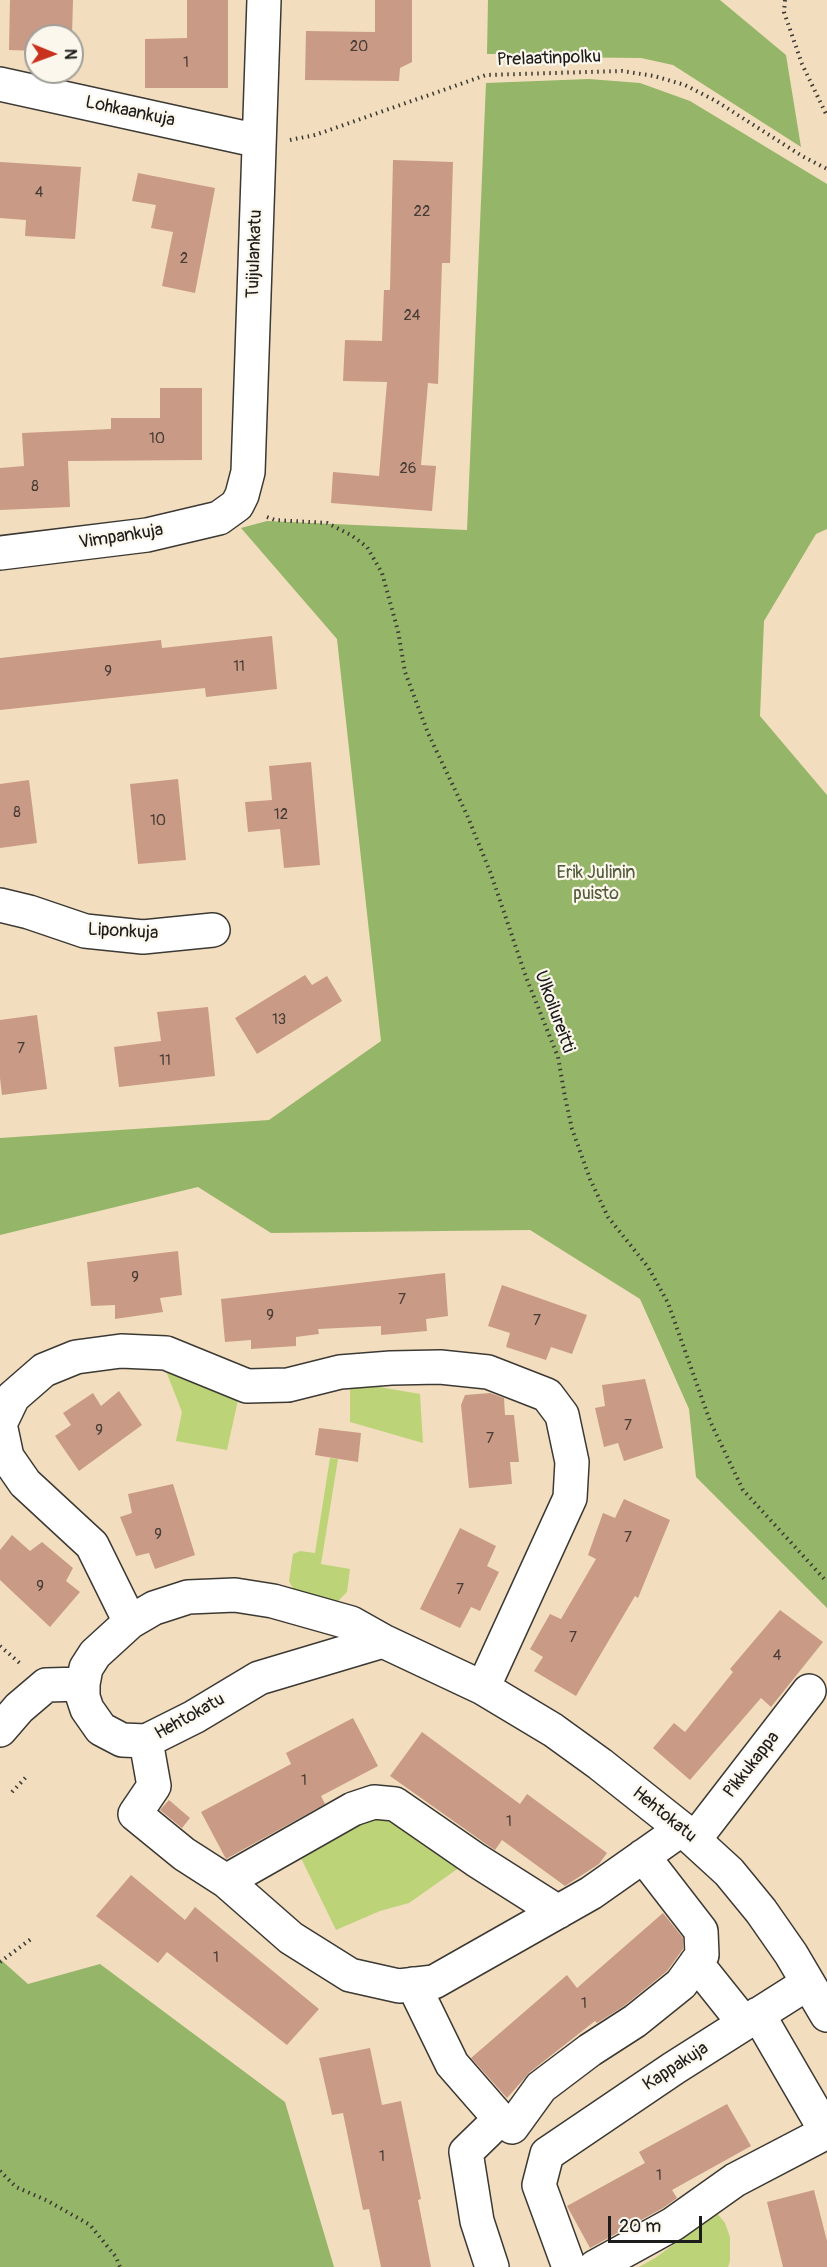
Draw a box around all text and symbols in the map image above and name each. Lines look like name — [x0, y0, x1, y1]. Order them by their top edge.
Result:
north arrow — [24, 24, 84, 84]
house number: 20 — [350, 38, 368, 56]
street label: Prelaatinpolku — [496, 46, 602, 72]
text: N — [60, 49, 80, 60]
house number: 1 — [183, 54, 189, 72]
street label: Lohkaankuja — [83, 92, 177, 132]
house number: 4 — [35, 184, 43, 202]
house number: 22 — [414, 203, 430, 221]
street label: Tuijulankatu — [243, 209, 267, 299]
house number: 2 — [180, 250, 188, 268]
house number: 24 — [403, 307, 421, 325]
house number: 10 — [149, 430, 165, 448]
house number: 26 — [399, 460, 417, 478]
house number: 8 — [31, 478, 39, 496]
street label: Vimpankuja — [77, 520, 165, 554]
house number: 11 — [233, 658, 245, 676]
house number: 9 — [104, 663, 112, 681]
house number: 8 — [13, 804, 21, 822]
house number: 12 — [274, 806, 288, 824]
house number: 10 — [150, 812, 166, 830]
park label: Erik Julinin puisto — [557, 862, 635, 904]
street label: Liponkuja — [87, 919, 159, 945]
street label: Ulkoilureitti — [529, 968, 579, 1056]
house number: 13 — [272, 1011, 286, 1029]
house number: 7 — [17, 1040, 25, 1058]
house number: 11 — [159, 1052, 171, 1070]
house number: 9 — [131, 1269, 139, 1287]
house number: 7 — [398, 1291, 406, 1309]
house number: 9 — [266, 1307, 274, 1325]
house number: 7 — [533, 1312, 541, 1330]
house number: 7 — [624, 1417, 632, 1435]
house number: 9 — [95, 1422, 103, 1440]
house number: 7 — [486, 1430, 494, 1448]
house number: 9 — [154, 1526, 162, 1544]
house number: 7 — [624, 1529, 632, 1547]
house number: 9 — [36, 1578, 44, 1596]
house number: 7 — [456, 1581, 464, 1599]
house number: 7 — [569, 1629, 577, 1647]
house number: 4 — [773, 1647, 781, 1665]
street label: Hehtokatu — [151, 1689, 229, 1745]
street label: Pikkukappa — [719, 1727, 785, 1803]
house number: 1 — [301, 1772, 307, 1790]
street label: Hehtokatu — [627, 1783, 701, 1847]
house number: 1 — [506, 1813, 512, 1831]
house number: 1 — [213, 1949, 219, 1967]
house number: 1 — [581, 1995, 587, 2013]
street label: Kappakuja — [639, 2038, 713, 2096]
house number: 1 — [379, 2148, 385, 2166]
house number: 1 — [656, 2167, 662, 2185]
scale bar — [611, 2204, 706, 2242]
text: 20 m — [619, 2215, 661, 2238]

